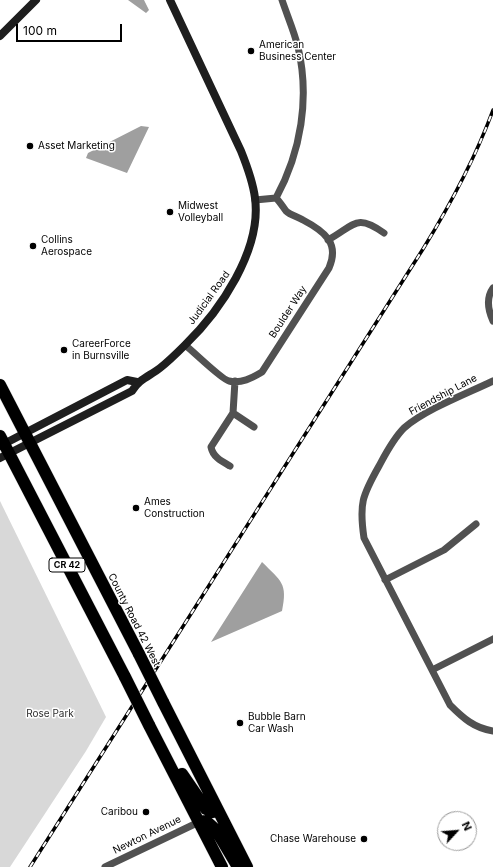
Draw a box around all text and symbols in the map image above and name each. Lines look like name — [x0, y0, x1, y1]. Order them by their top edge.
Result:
scale bar — [18, 16, 124, 42]
text: 100 m — [23, 23, 57, 38]
place label: American Business Center — [259, 39, 336, 62]
marker: American Business Center — [246, 46, 256, 56]
place label: Asset Marketing — [38, 140, 115, 152]
marker: Asset Marketing — [25, 141, 35, 151]
place label: Midwest Volleyball — [178, 200, 223, 224]
marker: Midwest Volleyball — [165, 207, 175, 217]
place label: Collins Aerospace — [41, 234, 92, 258]
marker: Collins Aerospace — [28, 241, 38, 251]
street label: Judicial Road — [186, 269, 232, 327]
street label: Boulder Way — [267, 284, 309, 340]
place label: CareerForce in Burnsville — [72, 338, 131, 362]
marker: CareerForce in Burnsville — [59, 345, 69, 355]
street label: Friendship Lane — [407, 372, 479, 418]
place label: Ames Construction — [144, 496, 205, 520]
marker: Ames Construction — [131, 503, 141, 513]
road number: CR 42 — [49, 558, 85, 572]
street label: County Road 42 West — [105, 571, 163, 669]
park label: Rose Park — [26, 708, 74, 720]
place label: Bubble Barn Car Wash — [248, 711, 306, 734]
marker: Bubble Barn Car Wash — [235, 718, 245, 728]
place label: Caribou — [101, 806, 138, 818]
marker: Caribou — [141, 807, 151, 817]
north arrow — [437, 811, 477, 851]
street label: Newton Avenue — [111, 813, 183, 857]
text: N — [459, 819, 475, 833]
place label: Chase Warehouse — [270, 833, 356, 845]
marker: Chase Warehouse — [359, 834, 369, 844]

